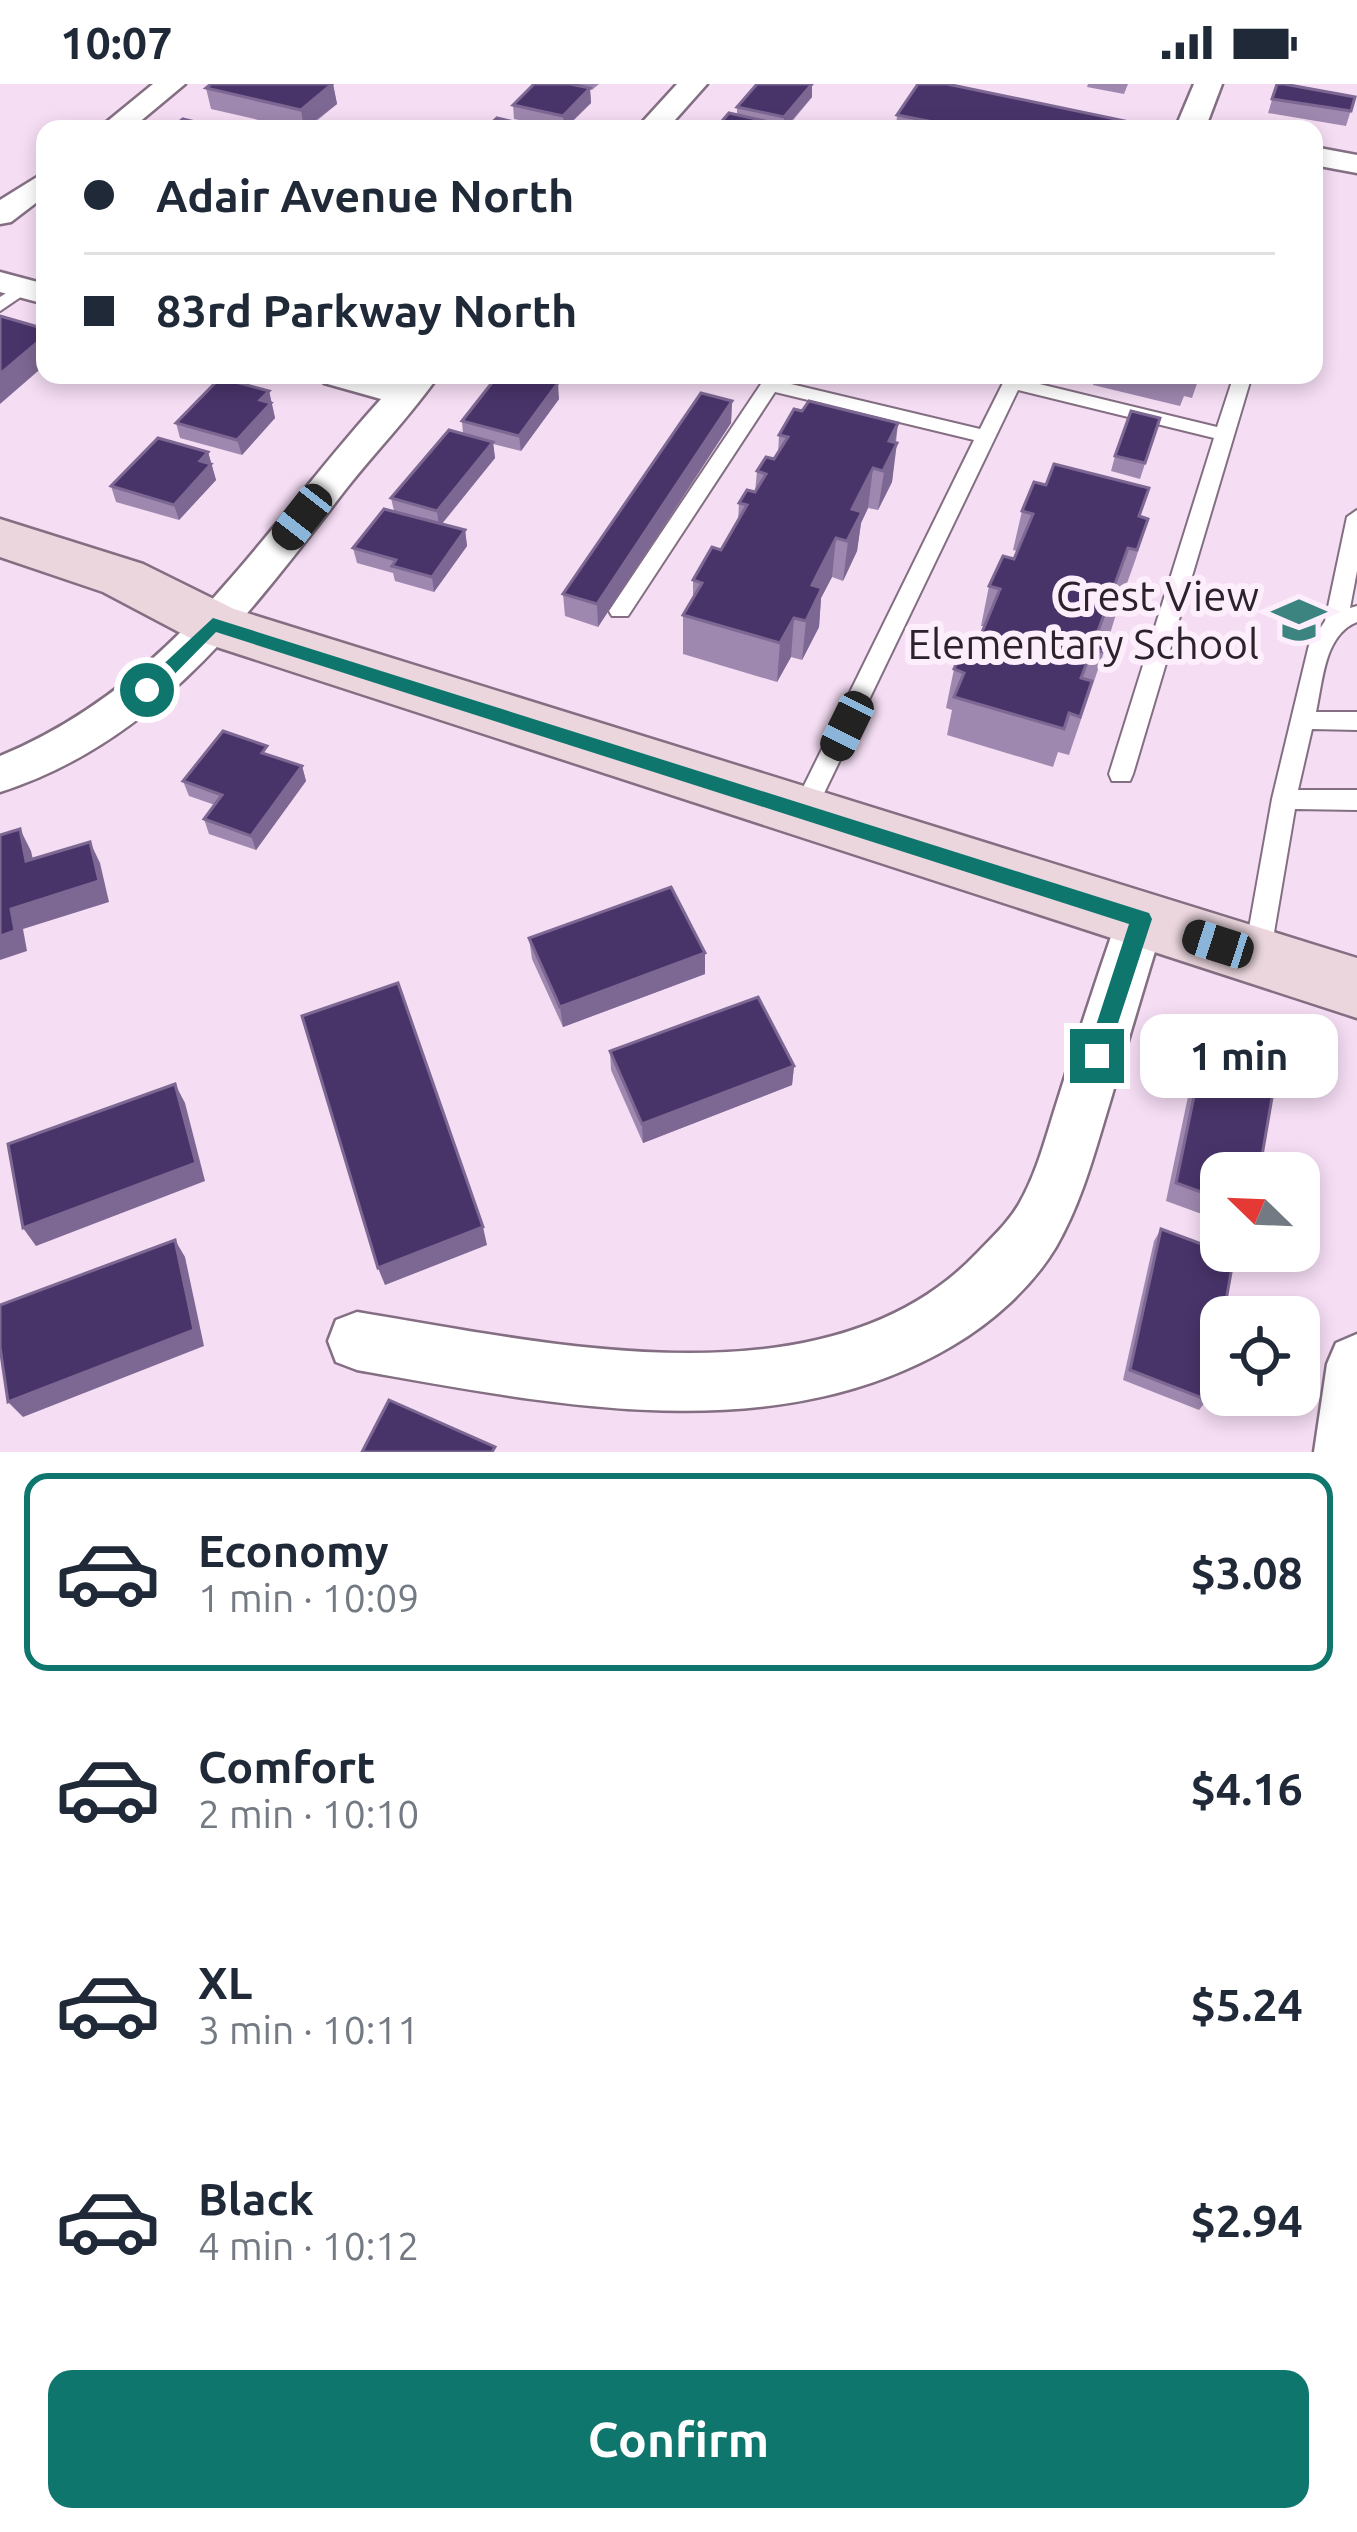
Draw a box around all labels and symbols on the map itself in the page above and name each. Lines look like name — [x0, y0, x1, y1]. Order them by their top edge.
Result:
car — [266, 478, 338, 556]
place label: Crest View Elementary School — [907, 572, 1259, 667]
school or university icon: Crest View Elementary School — [1270, 591, 1328, 649]
route start — [120, 663, 174, 717]
car — [815, 686, 879, 766]
car — [1178, 916, 1258, 972]
callout: 1 min — [1139, 1014, 1337, 1098]
route end — [1070, 1029, 1124, 1083]
north arrow — [1200, 1152, 1320, 1272]

